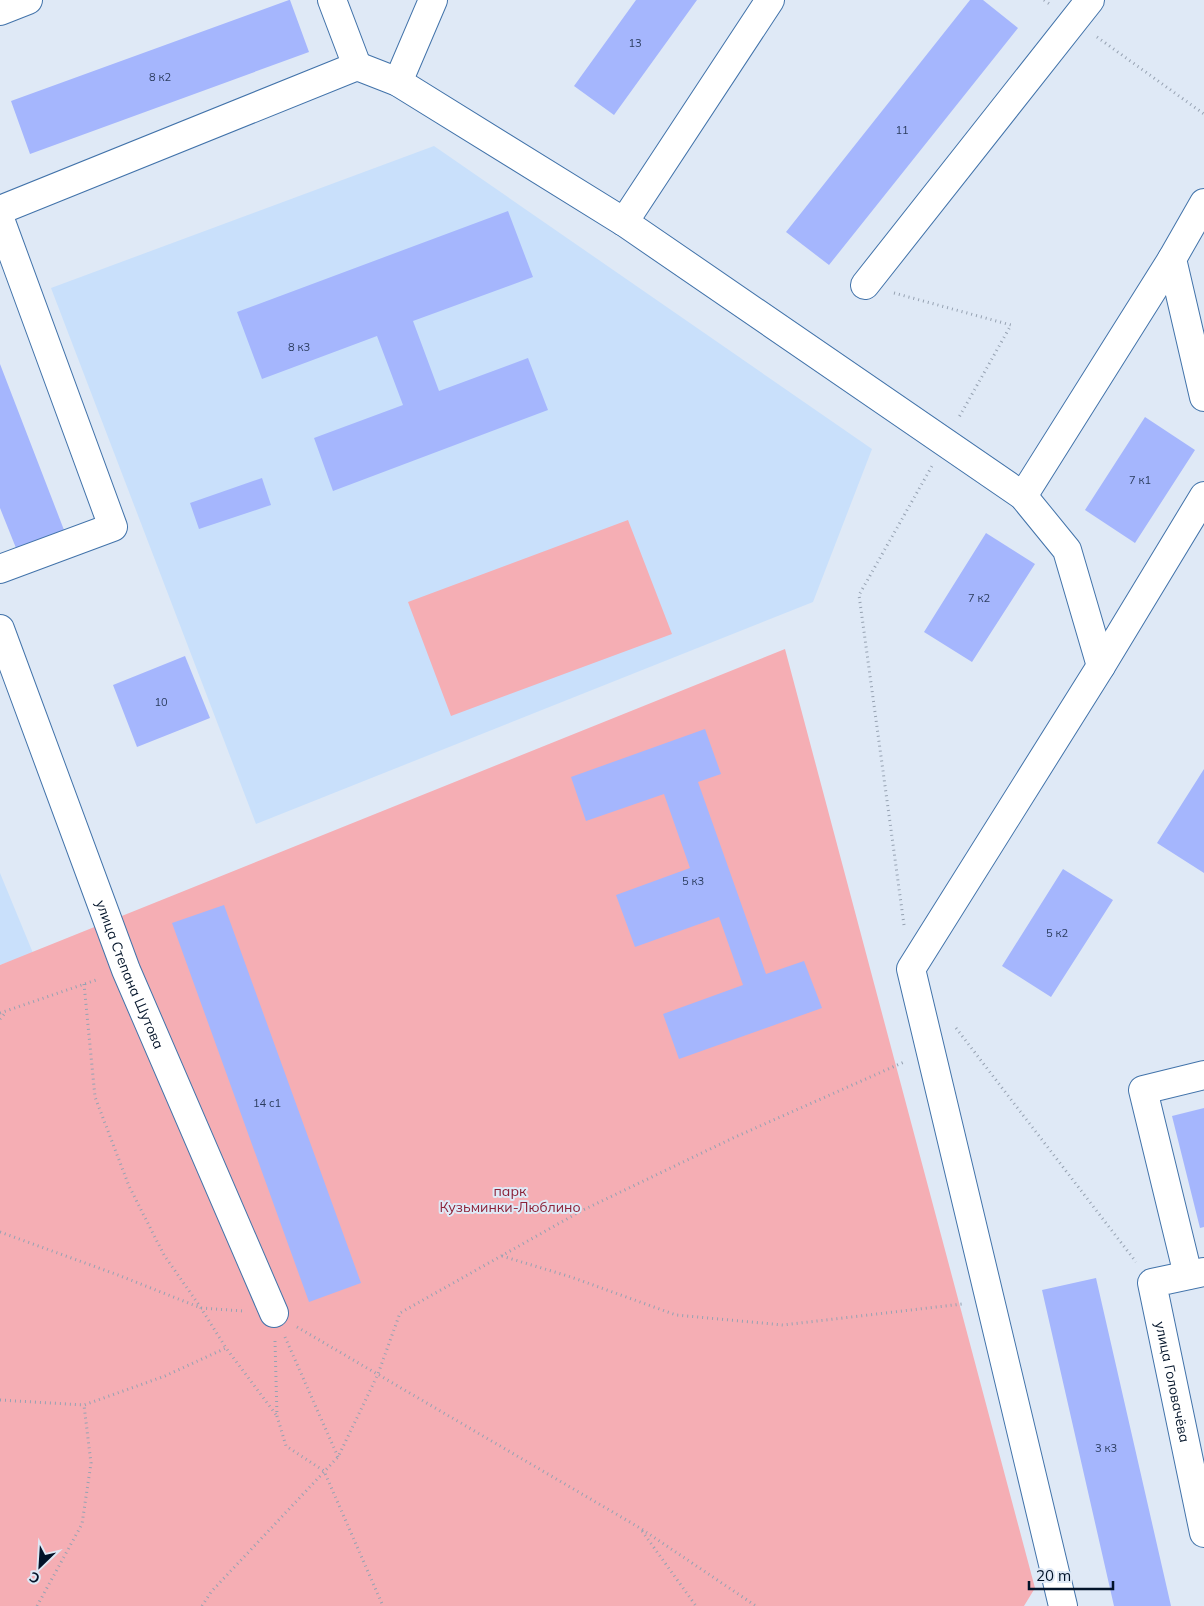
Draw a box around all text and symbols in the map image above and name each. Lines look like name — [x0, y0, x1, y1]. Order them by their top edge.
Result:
house number: 13 — [628, 36, 642, 50]
house number: 8 к2 — [149, 70, 171, 84]
house number: 11 — [895, 123, 909, 137]
house number: 8 к3 — [288, 340, 310, 354]
house number: 7 к1 — [1129, 473, 1151, 487]
house number: 7 к2 — [968, 591, 990, 605]
house number: 10 — [154, 695, 168, 709]
house number: 5 к3 — [682, 874, 704, 888]
street label: улица Степана Шутова — [92, 897, 168, 1052]
house number: 5 к2 — [1046, 926, 1068, 940]
house number: 14 с1 — [253, 1096, 281, 1110]
park label: парк Кузьминки-Люблино — [439, 1182, 581, 1216]
street label: улица Головачёва — [1151, 1320, 1194, 1444]
house number: 3 к3 — [1095, 1441, 1117, 1455]
north arrow — [15, 1541, 65, 1591]
scale bar — [1029, 1558, 1113, 1590]
text: 20 m — [1036, 1566, 1071, 1585]
text: С — [26, 1568, 43, 1588]

